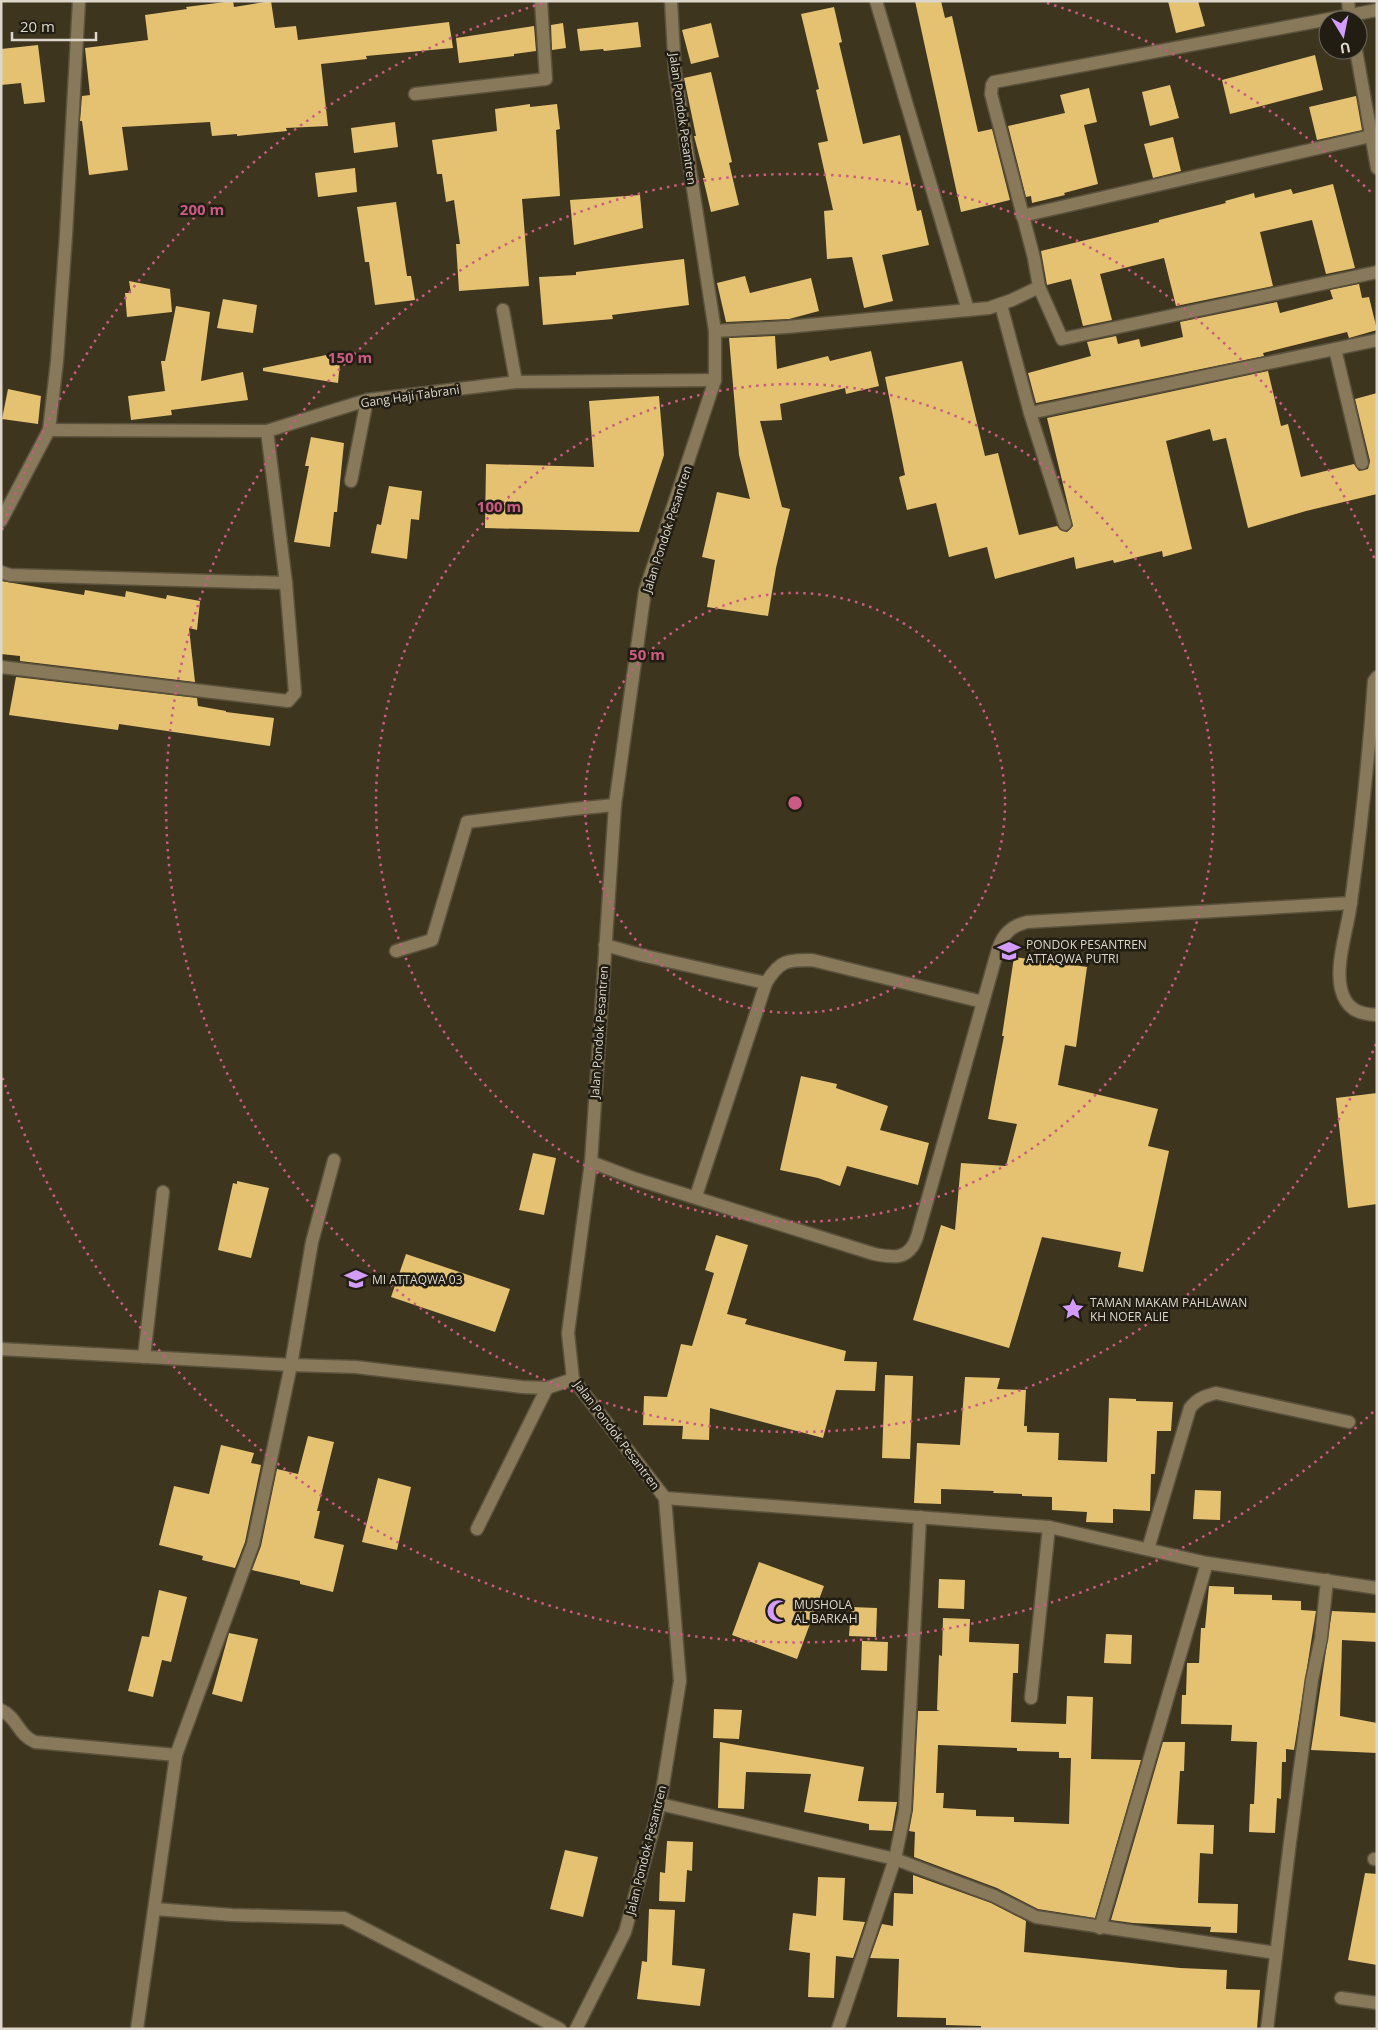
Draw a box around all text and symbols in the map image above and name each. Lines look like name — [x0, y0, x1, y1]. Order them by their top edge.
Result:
scale bar — [12, 10, 96, 42]
north arrow — [1318, 10, 1368, 60]
text: 20 m — [20, 16, 55, 36]
text: U — [1338, 38, 1352, 59]
street label: Jalan Pondok Pesantren — [665, 51, 701, 186]
text: 200 m — [180, 199, 224, 219]
text: 150 m — [328, 347, 372, 367]
street label: Gang Haji Tabrani — [359, 381, 461, 411]
street label: Jalan Pondok Pesantren — [638, 463, 696, 596]
text: 100 m — [477, 496, 521, 516]
text: 50 m — [629, 644, 665, 664]
centre of rings — [786, 794, 804, 812]
place label: PONDOK PESANTREN ATTAQWA PUTRI — [1026, 936, 1147, 967]
school or university icon: PONDOK PESANTREN ATTAQWA PUTRI — [996, 938, 1022, 964]
street label: Jalan Pondok Pesantren — [586, 965, 612, 1100]
school or university icon: MI ATTAQWA 03 — [343, 1266, 369, 1292]
place label: MI ATTAQWA 03 — [372, 1271, 463, 1288]
place label: TAMAN MAKAM PAHLAWAN KH NOER ALIE — [1090, 1294, 1247, 1325]
place icon: TAMAN MAKAM PAHLAWAN KH NOER ALIE — [1060, 1296, 1086, 1322]
street label: Jalan Pondok Pesantren — [570, 1376, 664, 1493]
place label: MUSHOLA AL BARKAH — [794, 1596, 858, 1627]
mosque icon: MUSHOLA AL BARKAH — [765, 1598, 791, 1624]
street label: Jalan Pondok Pesantren — [621, 1784, 670, 1917]

